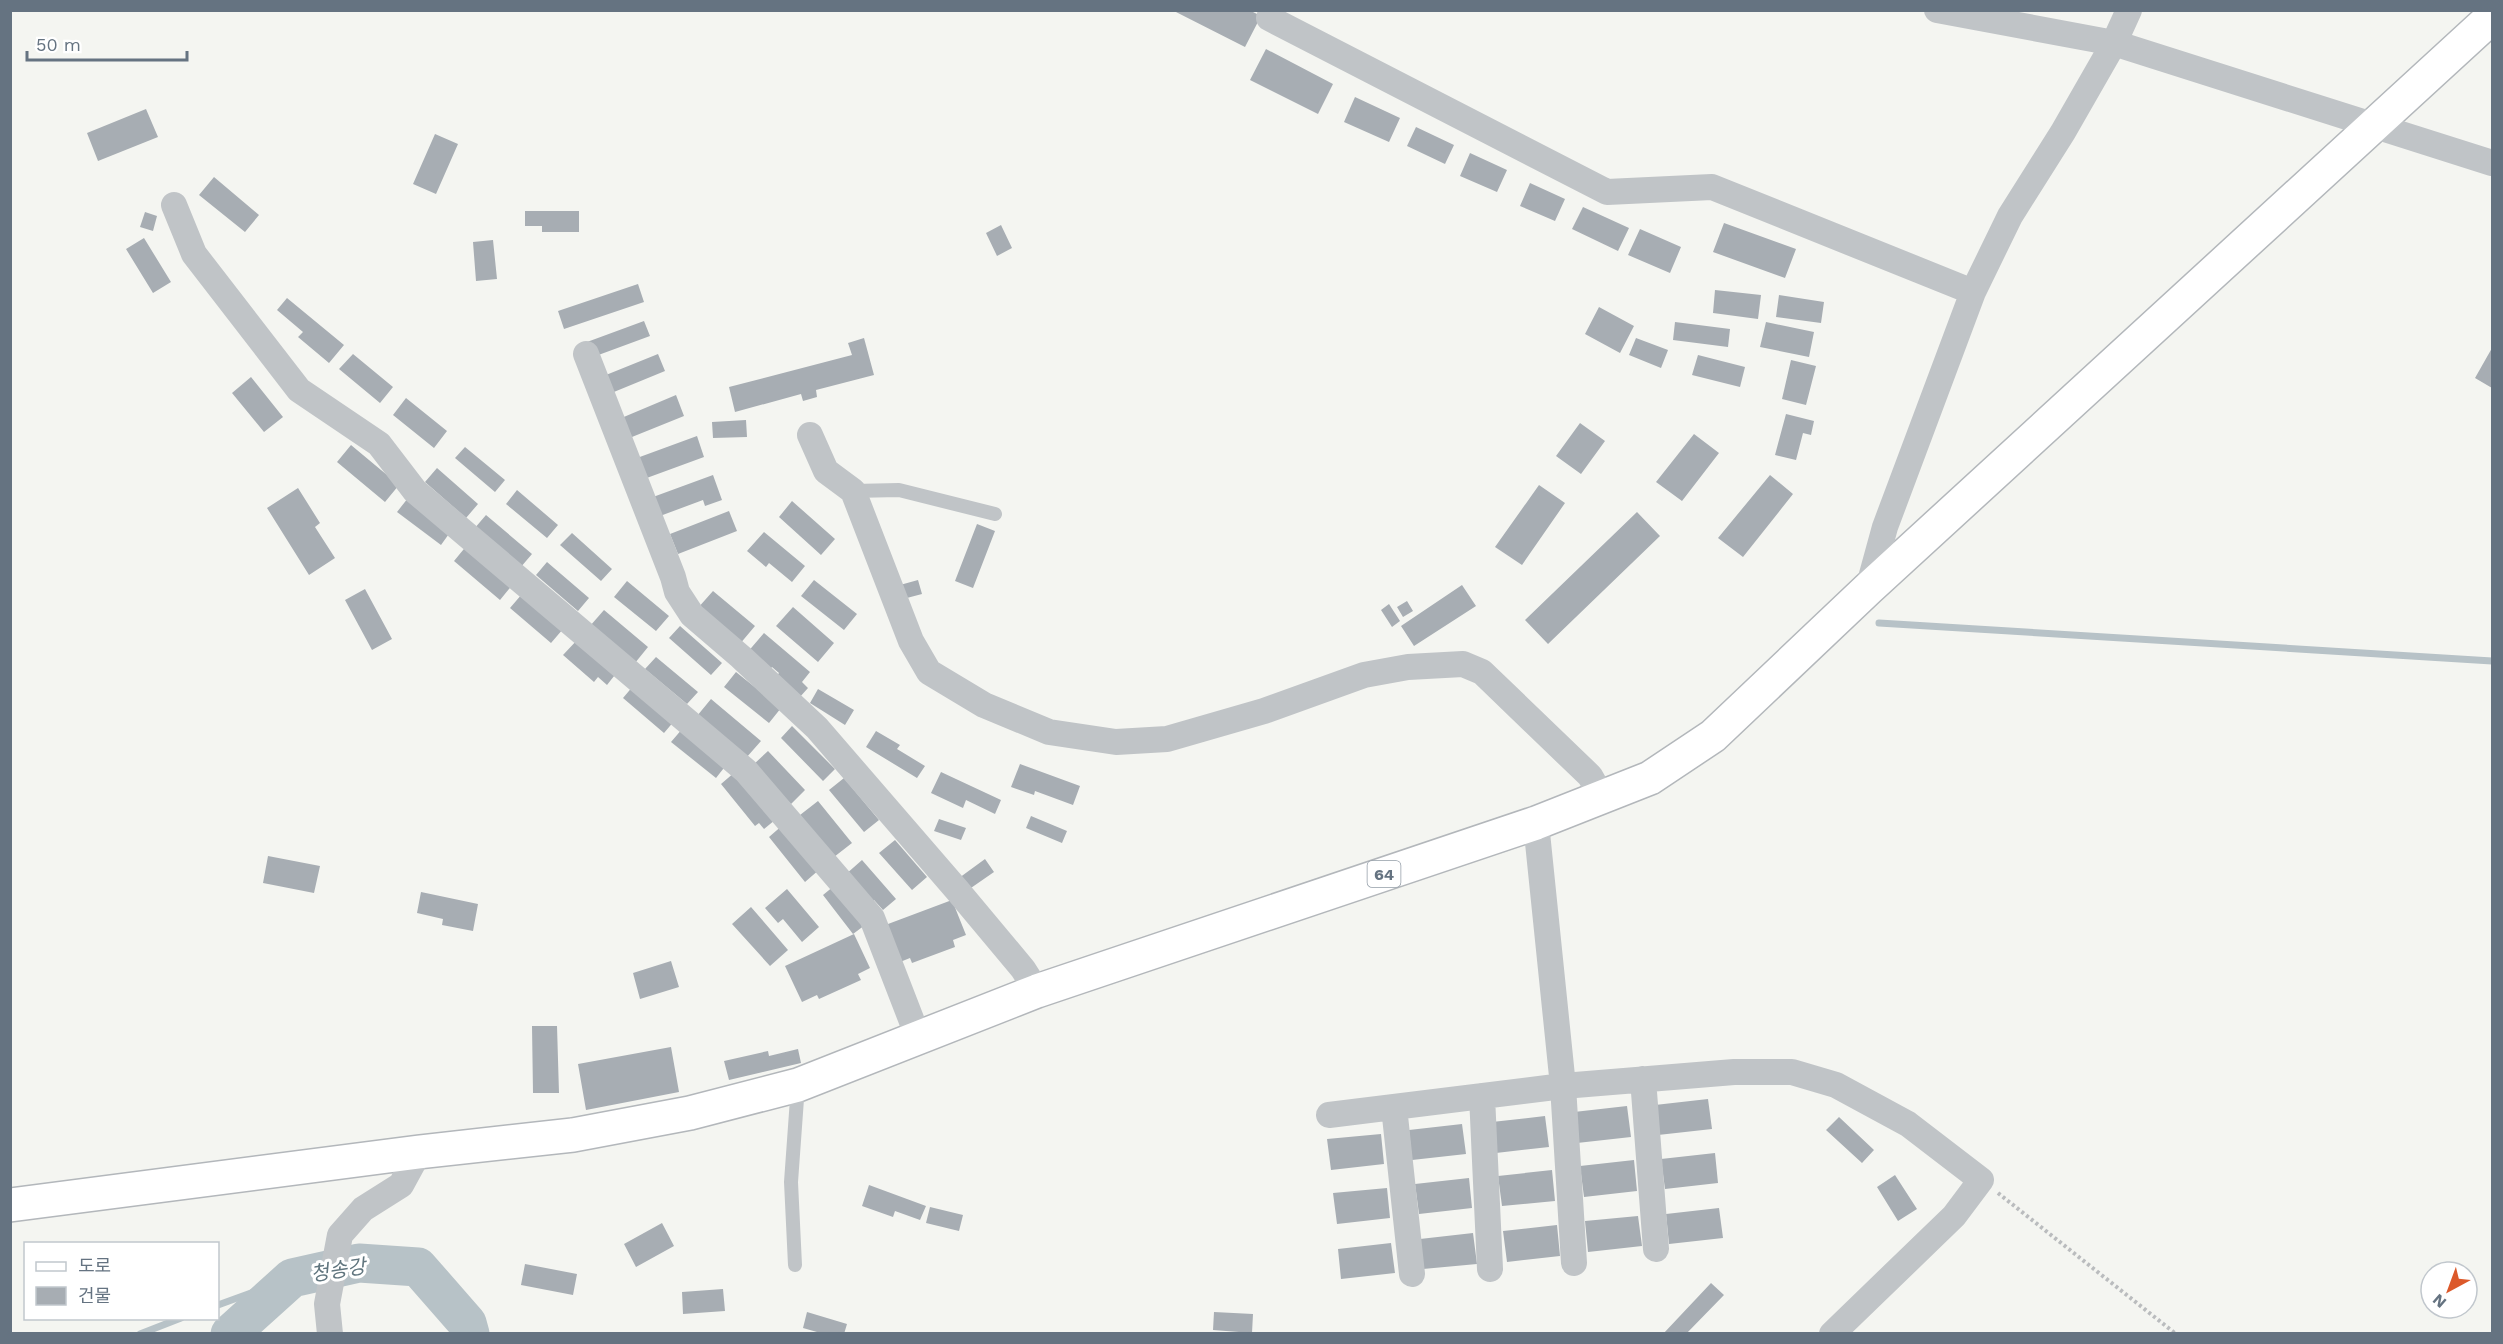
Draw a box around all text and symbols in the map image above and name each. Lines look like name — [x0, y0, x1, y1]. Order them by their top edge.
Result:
scale bar — [27, 24, 188, 62]
text: 50 m — [36, 34, 81, 55]
road number: 64 — [1368, 861, 1400, 887]
legend — [24, 1242, 219, 1320]
water label: 청송강 — [309, 1253, 370, 1286]
text: 도로 — [78, 1255, 111, 1276]
north arrow — [2419, 1260, 2479, 1320]
text: 건물 — [78, 1285, 111, 1306]
text: N — [2429, 1290, 2450, 1312]

